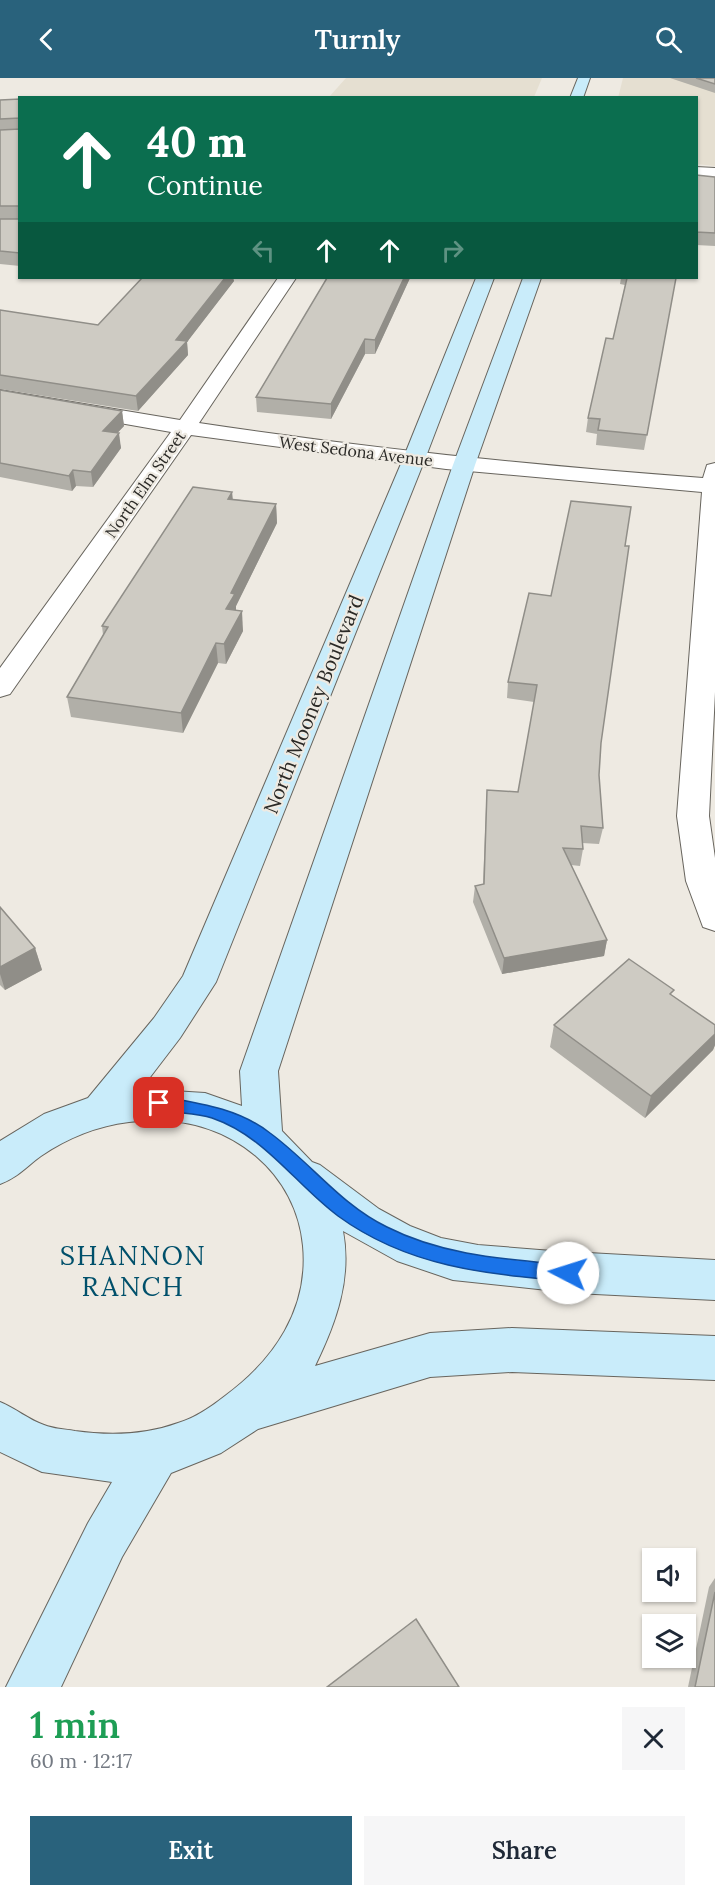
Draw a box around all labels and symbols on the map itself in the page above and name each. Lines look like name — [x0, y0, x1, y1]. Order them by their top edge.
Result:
street label: North Elm Street — [101, 426, 190, 542]
street label: West Sedona Avenue — [278, 432, 434, 470]
street label: North Mooney Boulevard — [258, 591, 368, 817]
pin — [133, 1077, 184, 1128]
district label: SHANNON RANCH — [60, 1238, 206, 1303]
position arrow — [536, 1241, 600, 1305]

